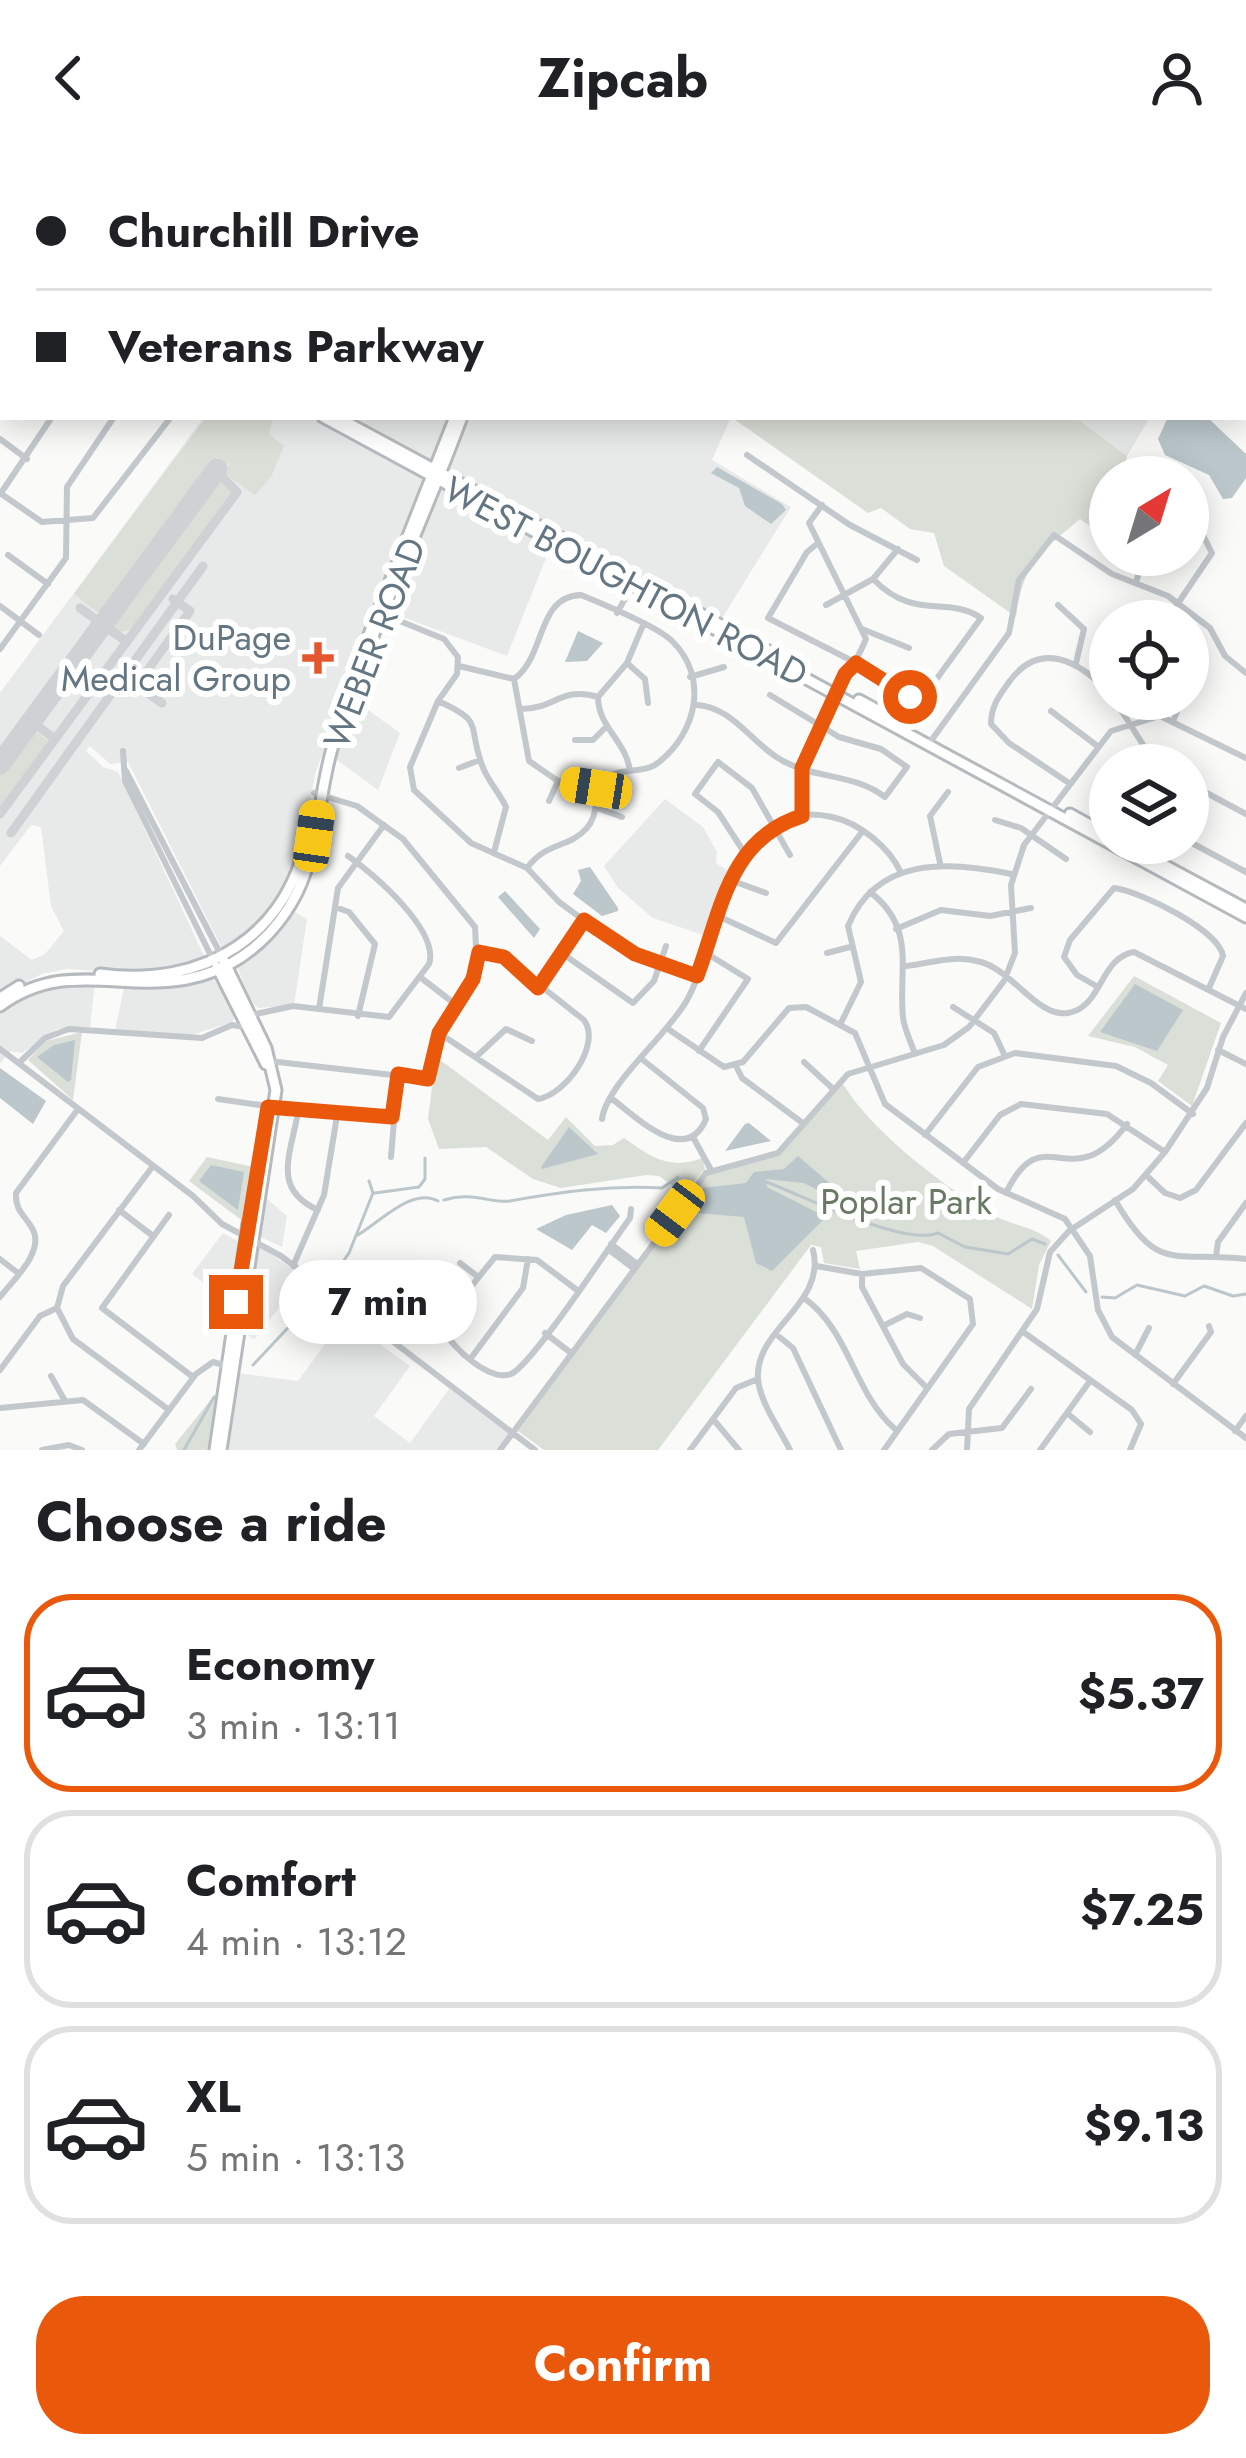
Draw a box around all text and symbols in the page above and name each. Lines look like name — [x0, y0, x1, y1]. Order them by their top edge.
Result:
text: Zipcab — [538, 39, 708, 117]
icon: back — [36, 45, 102, 111]
icon: person — [1144, 45, 1210, 111]
text: Churchill Drive — [108, 199, 420, 264]
text: Veterans Parkway — [108, 314, 484, 379]
north arrow — [1089, 456, 1209, 576]
map controls — [1089, 456, 1209, 864]
street label: WEST BOUGHTON ROAD — [435, 463, 817, 699]
street label: WEBER ROAD — [310, 530, 438, 756]
button: locate — [1089, 600, 1209, 720]
place label: DuPage Medical Group — [61, 611, 291, 704]
marker: DuPage Medical Group — [302, 642, 334, 674]
route start — [883, 670, 937, 724]
button: layers — [1089, 744, 1209, 864]
car — [558, 765, 634, 811]
car — [291, 798, 337, 874]
car — [639, 1173, 711, 1253]
park label: Poplar Park — [820, 1175, 992, 1227]
callout: 7 min — [278, 1260, 476, 1344]
text: 7 min — [328, 1273, 428, 1330]
route end — [209, 1275, 263, 1329]
text: Choose a ride — [36, 1483, 387, 1561]
text: Economy — [186, 1632, 374, 1697]
icon: car — [42, 1639, 150, 1747]
text: $5.37 — [1078, 1661, 1204, 1726]
text: 3 min · 13:11 — [186, 1697, 401, 1754]
text: Comfort — [186, 1848, 356, 1913]
icon: car — [42, 1855, 150, 1963]
text: $7.25 — [1080, 1877, 1204, 1942]
text: 4 min · 13:12 — [186, 1913, 407, 1970]
text: XL — [186, 2064, 241, 2129]
icon: car — [42, 2071, 150, 2179]
text: $9.13 — [1084, 2093, 1204, 2158]
text: 5 min · 13:13 — [186, 2129, 405, 2186]
button: Confirm — [36, 2296, 1210, 2434]

